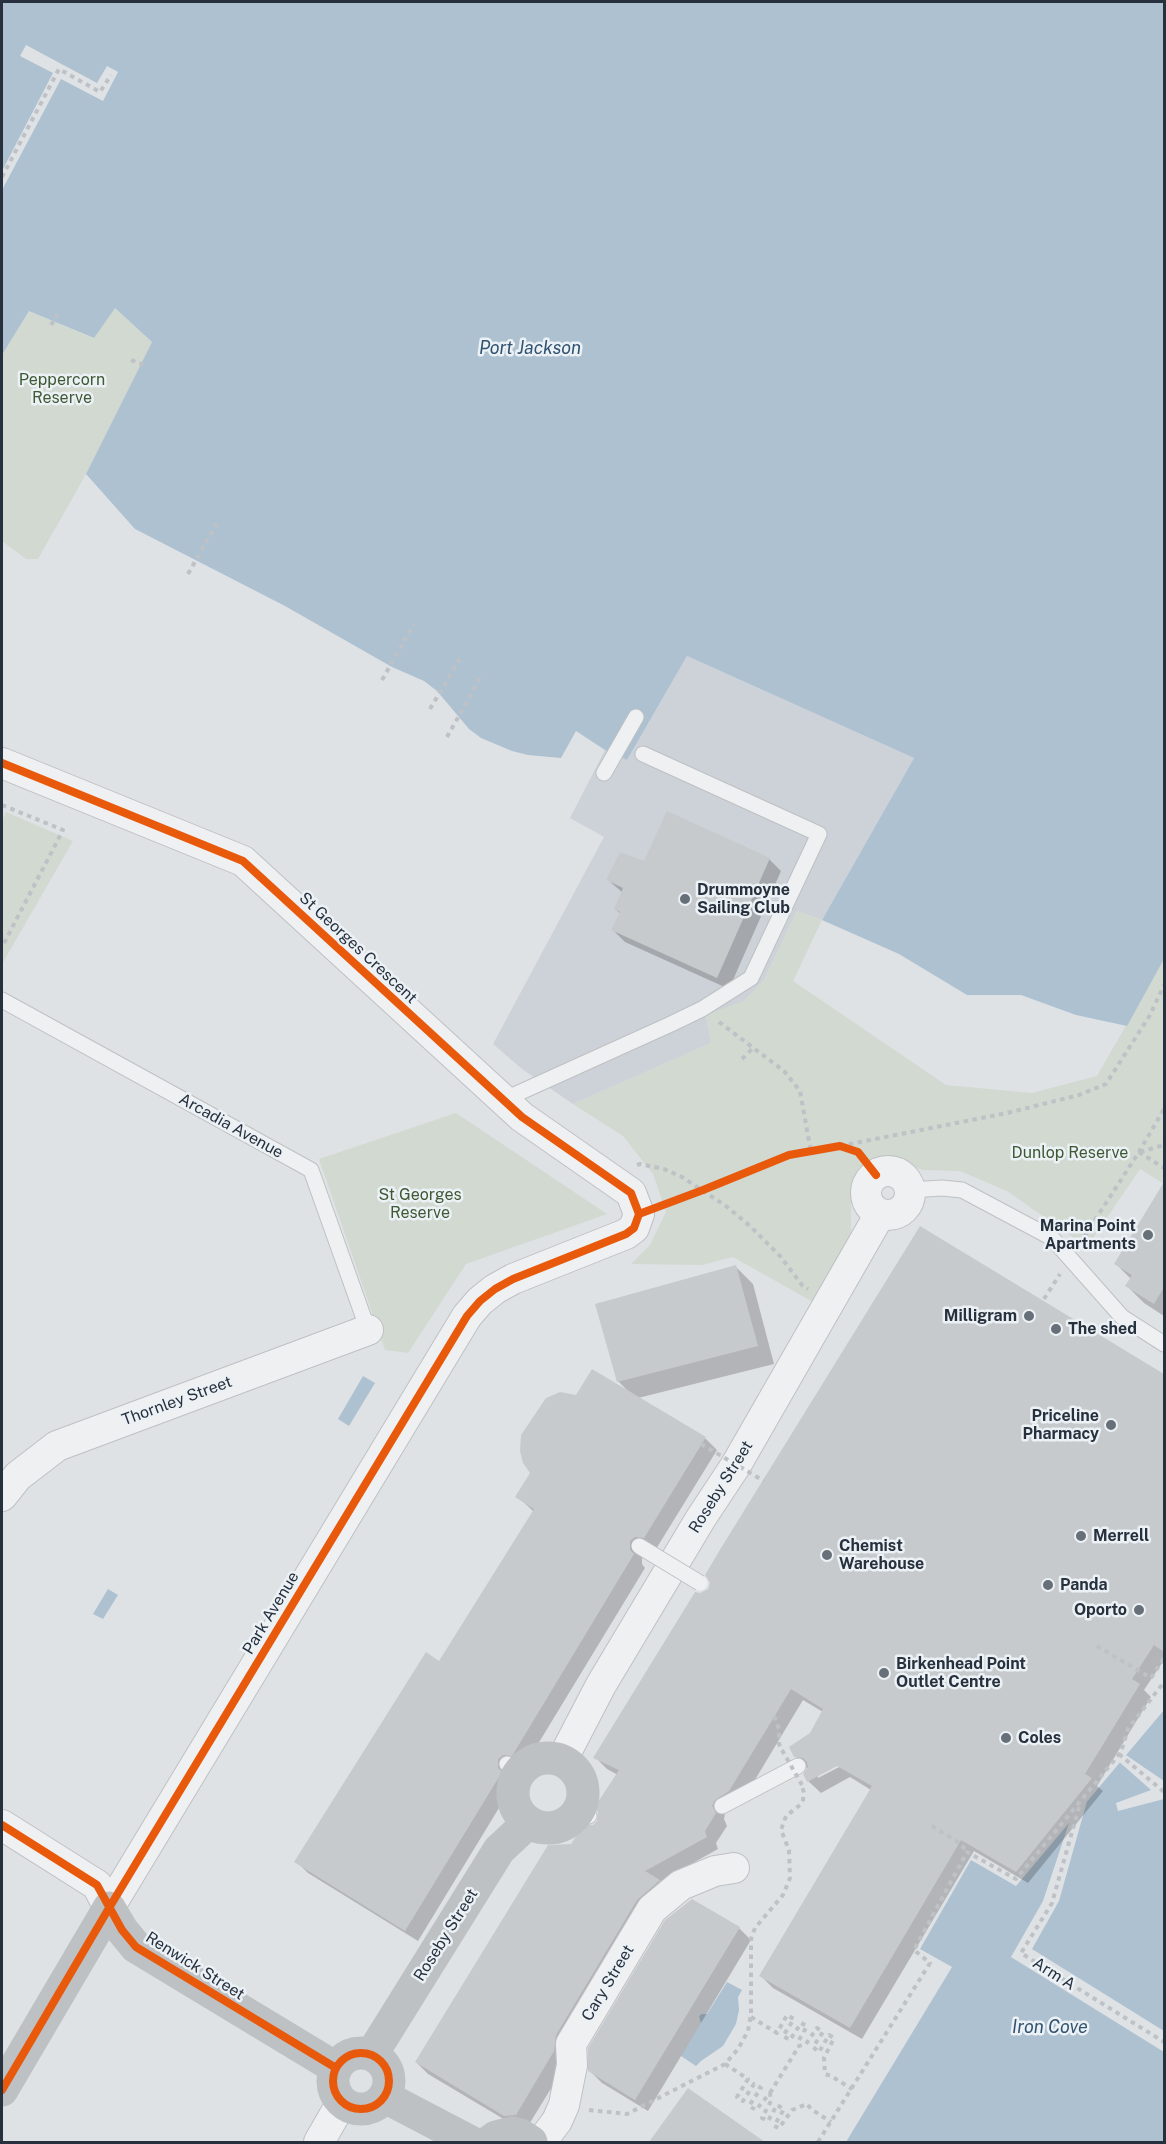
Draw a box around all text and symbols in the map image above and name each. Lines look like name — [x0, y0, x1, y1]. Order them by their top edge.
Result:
water label: Port Jackson — [479, 337, 581, 359]
park label: Peppercorn Reserve — [19, 370, 105, 408]
place label: Drummoyne Sailing Club — [697, 880, 790, 918]
street label: St Georges Crescent — [295, 888, 421, 1008]
marker: Drummoyne Sailing Club — [678, 892, 692, 906]
street label: Arcadia Avenue — [176, 1089, 286, 1163]
park label: Dunlop Reserve — [1012, 1143, 1128, 1163]
park label: St Georges Reserve — [378, 1185, 462, 1223]
place label: Marina Point Apartments — [1040, 1216, 1136, 1254]
marker: Marina Point Apartments — [1141, 1228, 1155, 1242]
place label: Milligram — [944, 1306, 1017, 1326]
marker: Milligram — [1022, 1309, 1036, 1323]
place label: The shed — [1068, 1319, 1137, 1339]
marker: The shed — [1049, 1322, 1063, 1336]
street label: Thornley Street — [119, 1372, 235, 1430]
place label: Priceline Pharmacy — [1023, 1406, 1099, 1444]
marker: Priceline Pharmacy — [1104, 1418, 1118, 1432]
street label: Roseby Street — [685, 1437, 757, 1537]
place label: Merrell — [1093, 1526, 1149, 1546]
marker: Merrell — [1074, 1529, 1088, 1543]
place label: Chemist Warehouse — [839, 1536, 924, 1574]
marker: Chemist Warehouse — [820, 1548, 834, 1562]
street label: Park Avenue — [239, 1568, 303, 1658]
place label: Panda — [1060, 1575, 1108, 1595]
marker: Panda — [1041, 1578, 1055, 1592]
place label: Oporto — [1074, 1600, 1127, 1620]
marker: Oporto — [1132, 1603, 1146, 1617]
place label: Birkenhead Point Outlet Centre — [896, 1654, 1026, 1692]
marker: Birkenhead Point Outlet Centre — [877, 1666, 891, 1680]
place label: Coles — [1018, 1728, 1061, 1748]
marker: Coles — [999, 1731, 1013, 1745]
street label: Roseby Street — [410, 1885, 482, 1985]
street label: Renwick Street — [142, 1928, 248, 2004]
street label: Cary Street — [578, 1941, 638, 2025]
street label: Arm A — [1029, 1953, 1079, 1995]
water label: Iron Cove — [1012, 2016, 1088, 2038]

